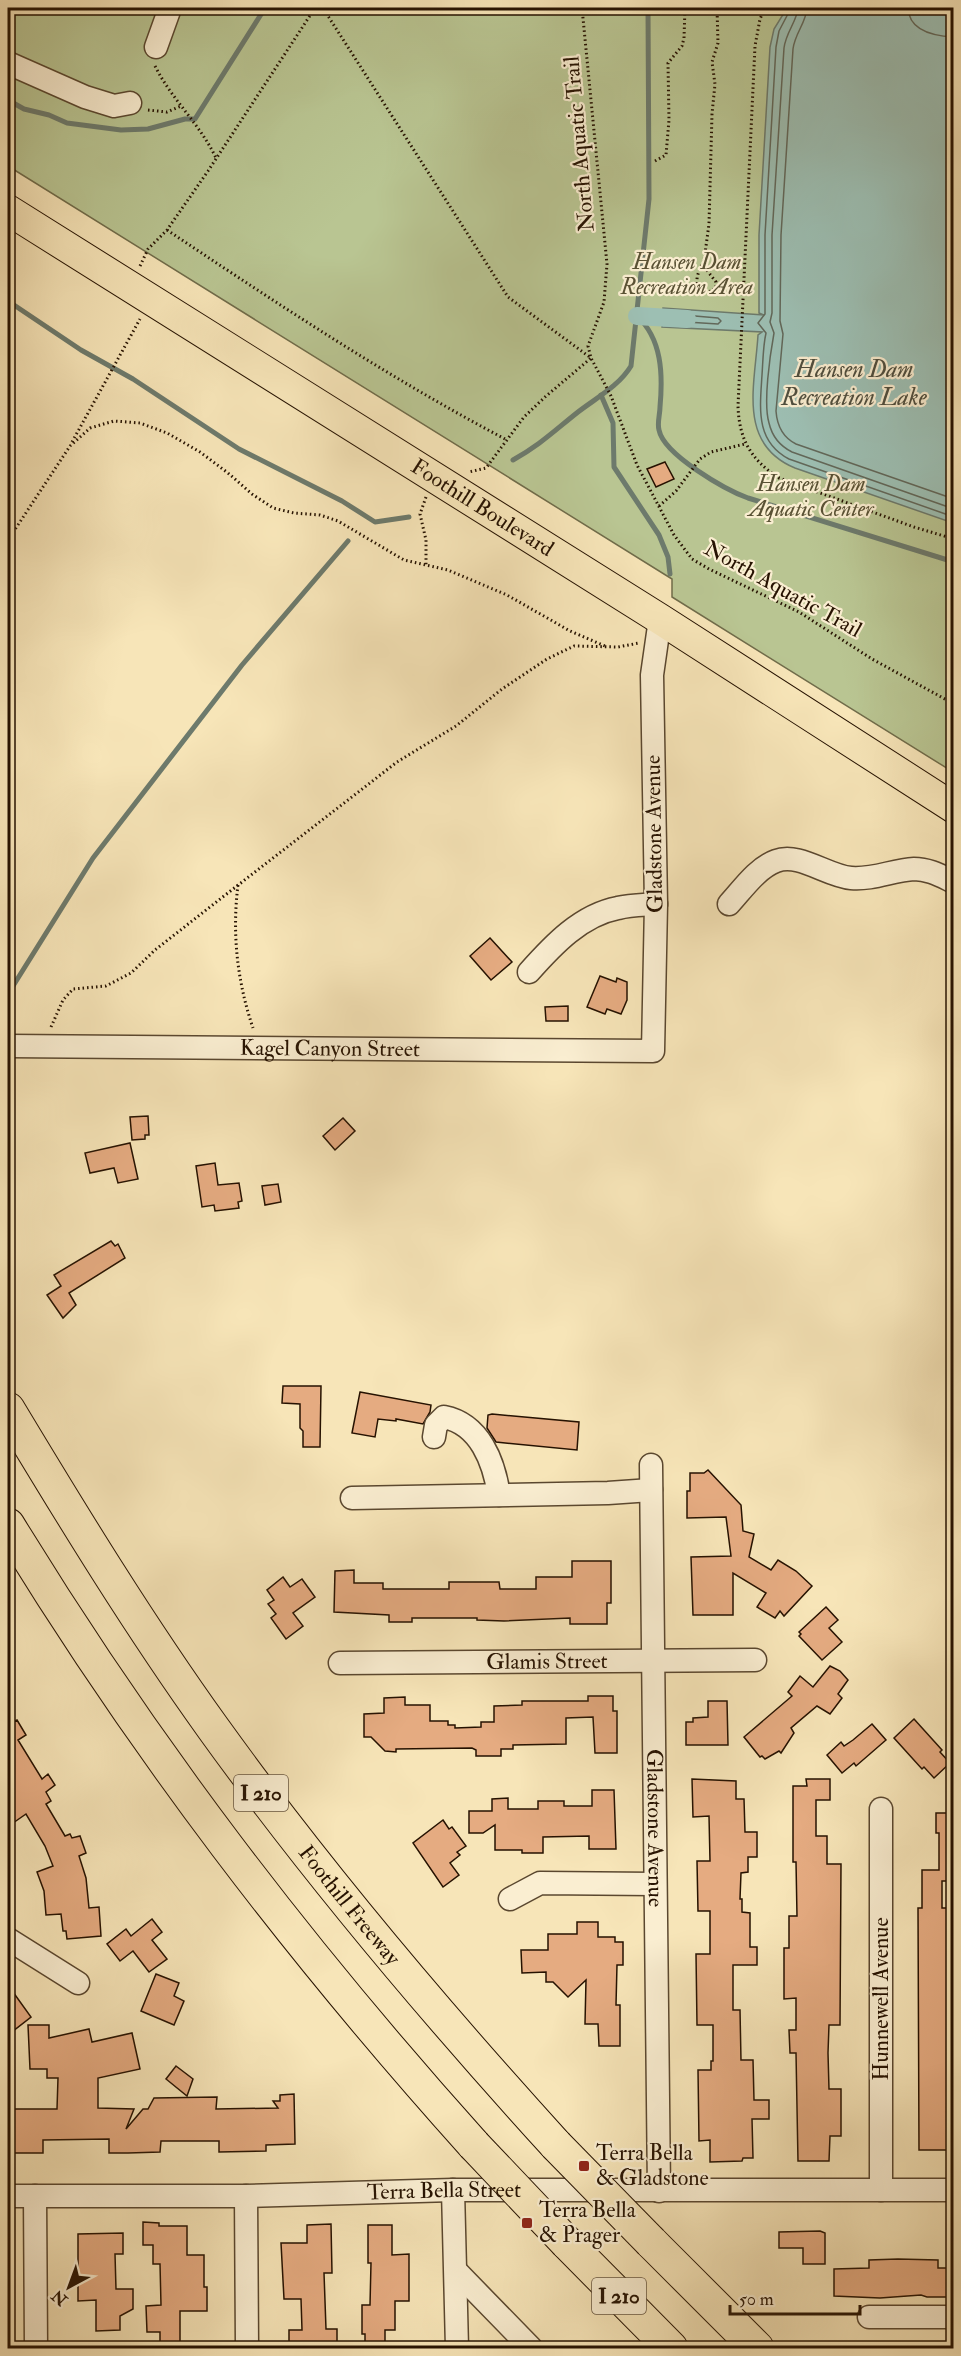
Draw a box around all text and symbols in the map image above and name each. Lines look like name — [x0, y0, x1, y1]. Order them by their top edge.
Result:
street label: North Aquatic Trail — [557, 55, 601, 233]
park label: Hansen Dam Recreation Area — [620, 248, 753, 301]
water label: Hansen Dam Recreation Lake — [780, 354, 928, 413]
street label: Foothill Boulevard — [406, 452, 559, 563]
park label: Hansen Dam Aquatic Center — [747, 470, 875, 523]
street label: North Aquatic Trail — [699, 534, 867, 644]
street label: Gladstone Avenue — [639, 755, 669, 913]
street label: Kagel Canyon Street — [240, 1034, 420, 1063]
street label: Glamis Street — [486, 1647, 608, 1676]
street label: Gladstone Avenue — [640, 1749, 670, 1907]
road number: I 210 — [234, 1775, 288, 1811]
street label: Foothill Freeway — [292, 1840, 407, 1971]
street label: Hunnewell Avenue — [867, 1917, 895, 2081]
place label: Terra Bella & Gladstone — [596, 2139, 709, 2192]
marker: Terra Bella & Gladstone — [577, 2159, 591, 2173]
street label: Terra Bella Street — [366, 2176, 521, 2206]
place label: Terra Bella & Prager — [539, 2196, 637, 2249]
marker: Terra Bella & Prager — [520, 2216, 534, 2230]
north arrow — [39, 2257, 99, 2317]
road number: I 210 — [592, 2278, 646, 2314]
scale bar — [730, 2278, 860, 2316]
text: N — [47, 2285, 73, 2310]
text: 50 m — [739, 2288, 774, 2311]

